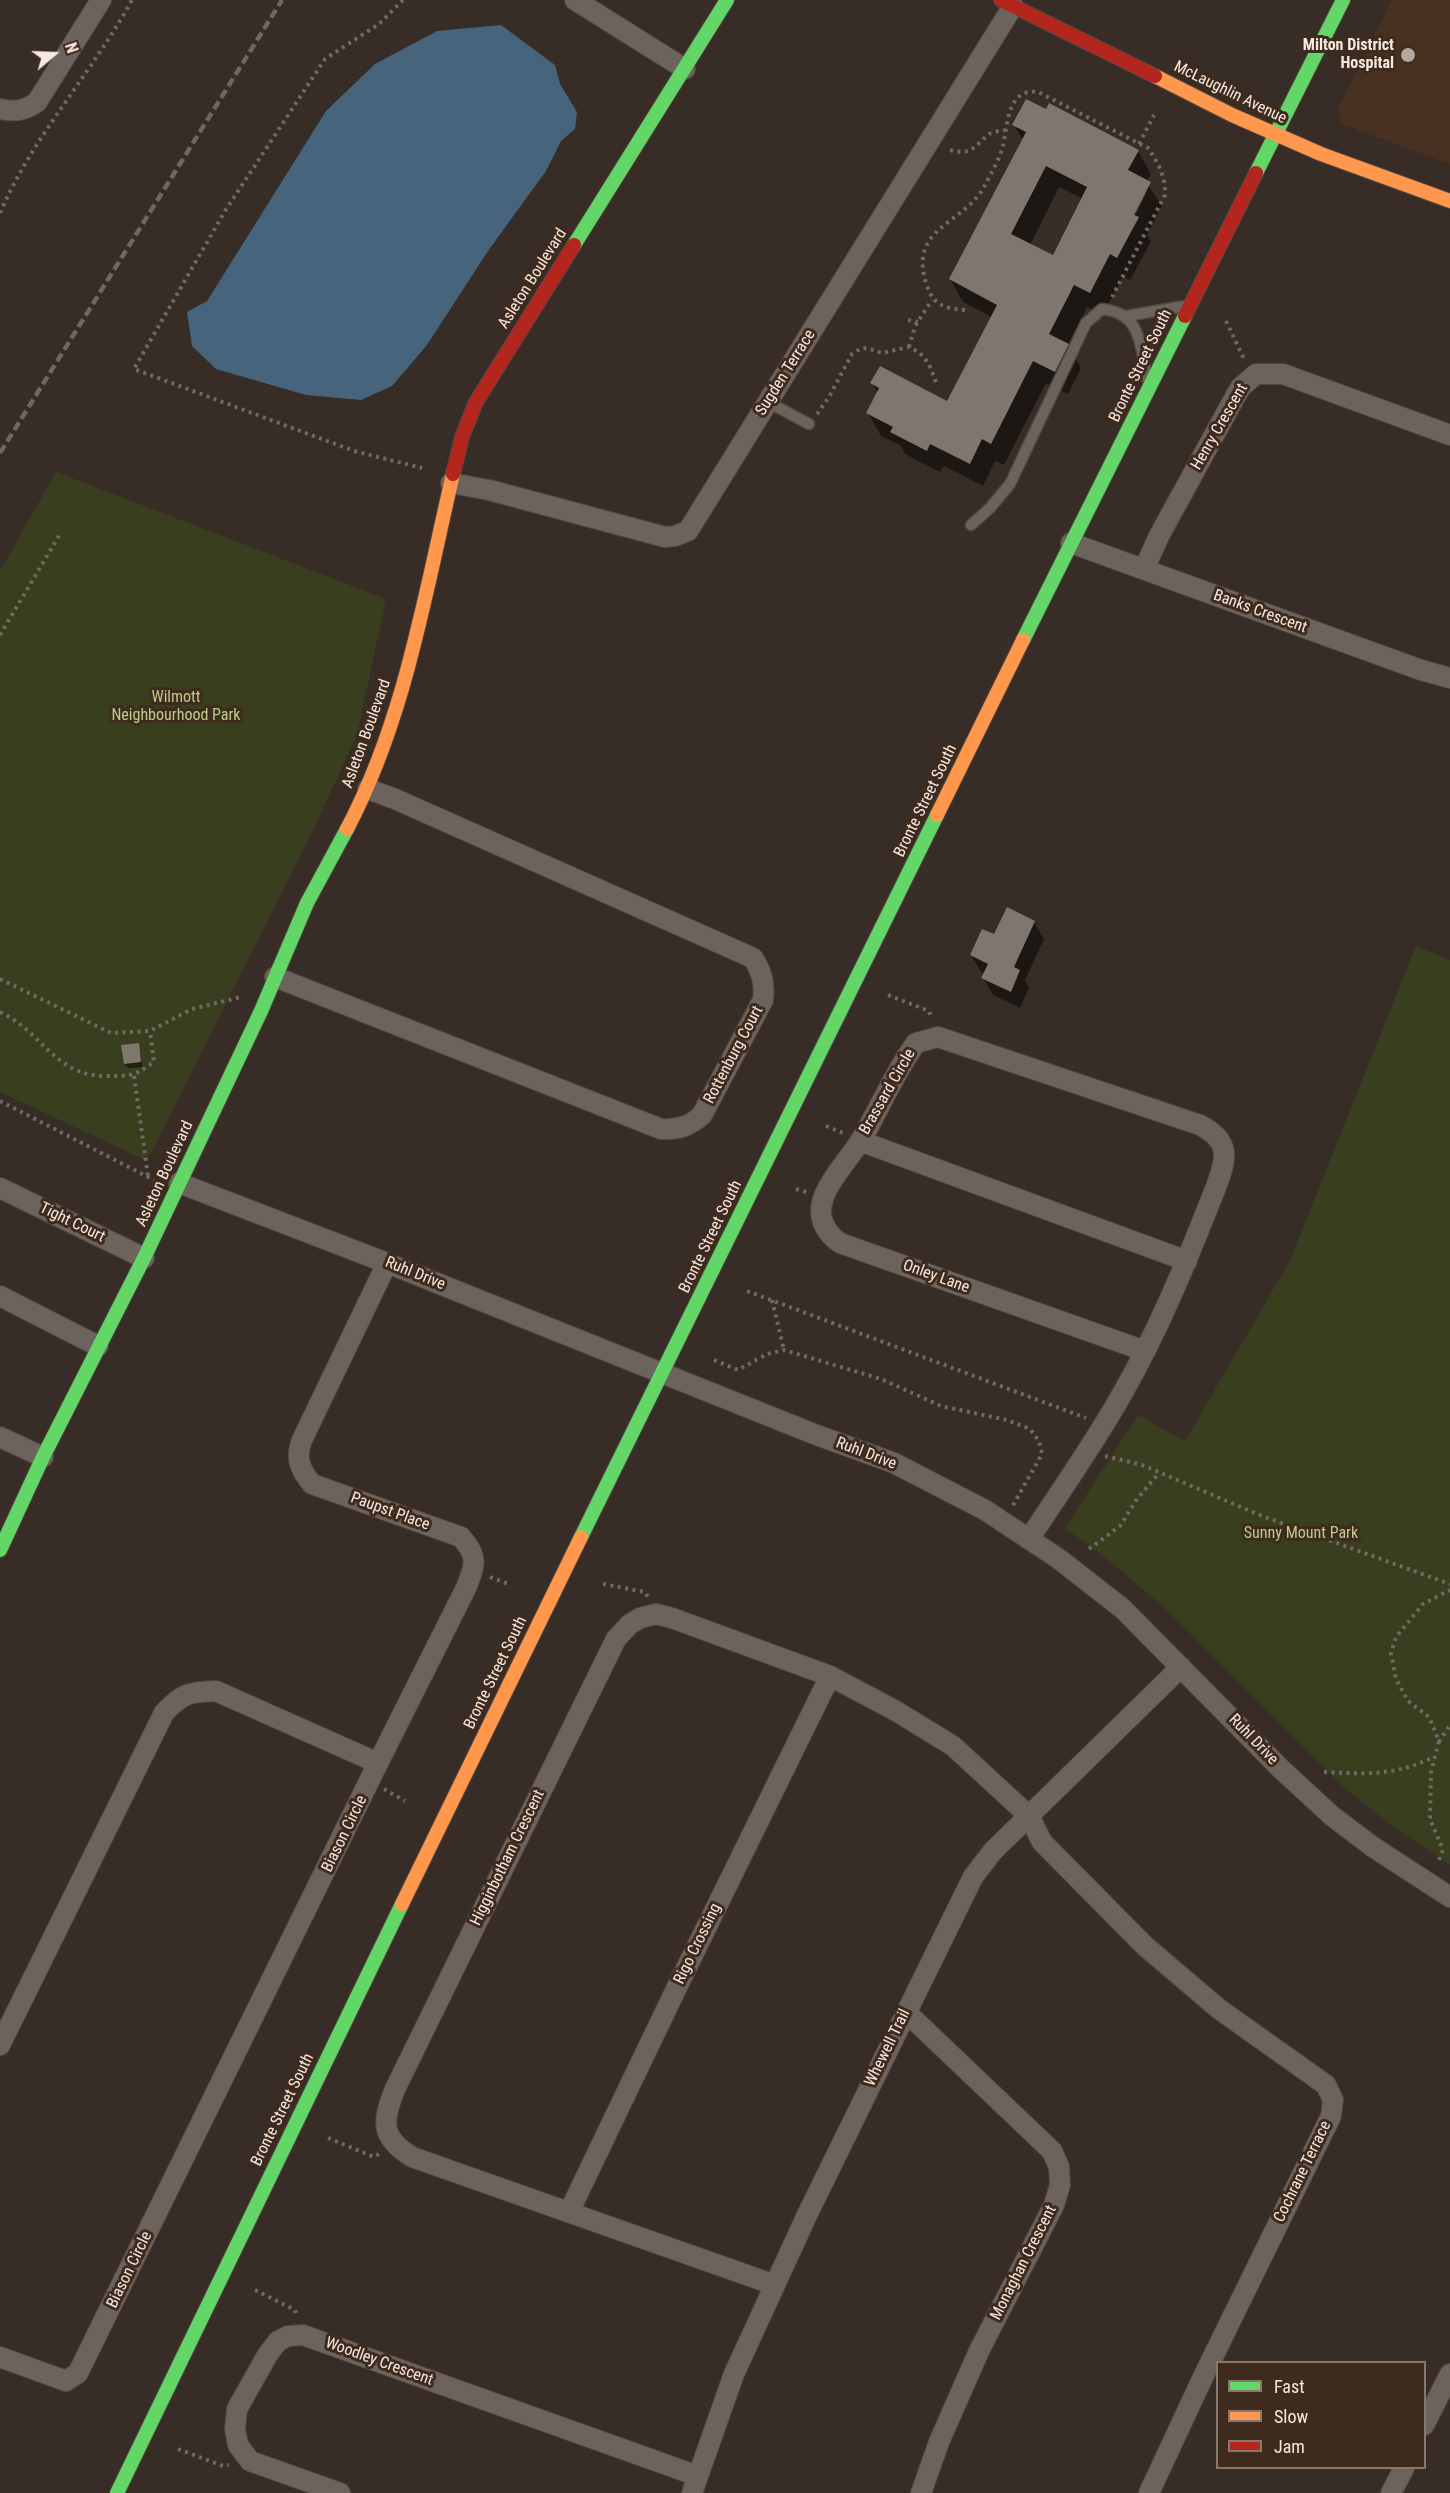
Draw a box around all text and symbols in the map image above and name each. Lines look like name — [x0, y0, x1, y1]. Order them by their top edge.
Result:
north arrow — [24, 24, 84, 84]
place label: Milton District Hospital — [1303, 36, 1394, 74]
text: N — [61, 40, 82, 56]
marker: Milton District Hospital — [1399, 46, 1417, 64]
street label: McLaughlin Avenue — [1171, 57, 1289, 129]
street label: Asleton Boulevard — [495, 225, 571, 333]
street label: Bronte Street South — [1105, 307, 1177, 425]
street label: Sugden Terrace — [752, 326, 820, 420]
street label: Henry Crescent — [1188, 380, 1252, 474]
street label: Banks Crescent — [1211, 586, 1309, 638]
street label: Asleton Boulevard — [338, 677, 396, 791]
park label: Wilmott Neighbourhood Park — [111, 688, 241, 726]
street label: Bronte Street South — [890, 742, 962, 860]
street label: Rottenburg Court — [700, 1003, 768, 1107]
street label: Brassard Circle — [856, 1046, 920, 1138]
street label: Asleton Boulevard — [132, 1118, 198, 1230]
street label: Bronte Street South — [675, 1178, 747, 1296]
street label: Tight Court — [36, 1199, 108, 1247]
street label: Ruhl Drive — [382, 1253, 448, 1295]
street label: Onley Lane — [900, 1256, 972, 1298]
street label: Ruhl Drive — [833, 1434, 899, 1474]
street label: Paupst Place — [348, 1489, 432, 1535]
park label: Sunny Mount Park — [1244, 1524, 1358, 1544]
street label: Bronte Street South — [460, 1614, 532, 1732]
street label: Ruhl Drive — [1224, 1711, 1282, 1769]
street label: Higginbotham Crescent — [467, 1787, 549, 1929]
street label: Biason Circle — [318, 1793, 372, 1875]
street label: Rigo Crossing — [670, 1900, 726, 1988]
street label: Whewell Trail — [861, 2006, 915, 2090]
street label: Bronte Street South — [247, 2051, 319, 2169]
street label: Cochrane Terrace — [1270, 2118, 1336, 2226]
street label: Monaghan Crescent — [987, 2202, 1061, 2324]
street label: Biason Circle — [103, 2229, 157, 2311]
street label: Woodley Crescent — [322, 2334, 436, 2390]
legend — [1216, 2361, 1426, 2469]
text: Fast — [1274, 2376, 1305, 2397]
text: Slow — [1274, 2406, 1308, 2427]
text: Jam — [1274, 2436, 1305, 2457]

